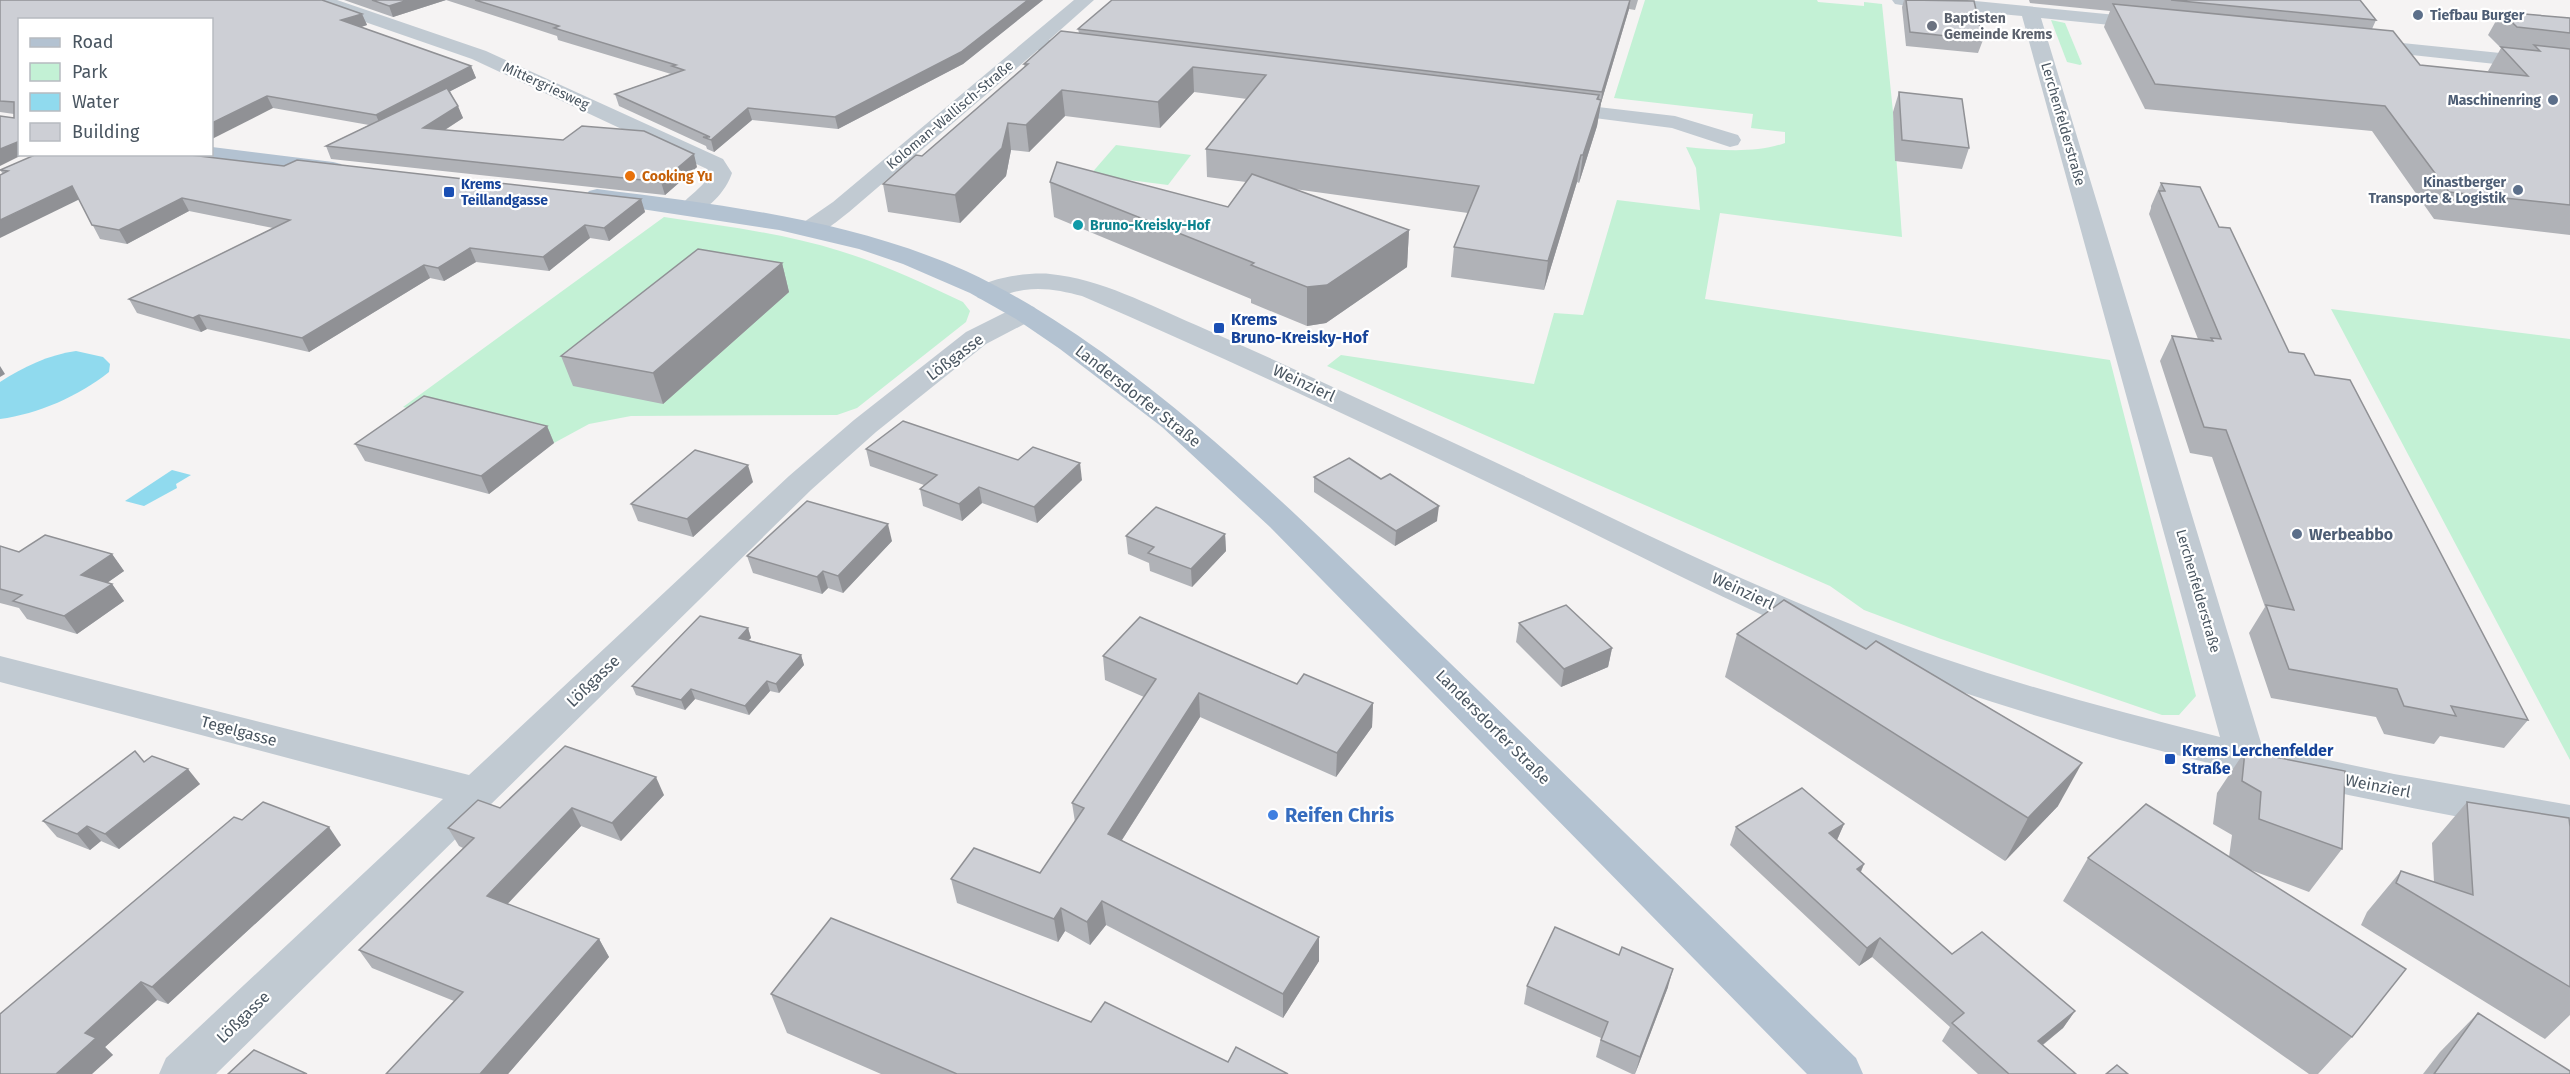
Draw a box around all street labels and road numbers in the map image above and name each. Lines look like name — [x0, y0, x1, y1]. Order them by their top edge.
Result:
street label: Koloman-Wallisch-Straße — [883, 57, 1017, 173]
street label: Mittergriesweg — [500, 59, 592, 114]
street label: Lerchenfelderstraße — [2037, 60, 2089, 188]
street label: Lößgasse — [923, 329, 987, 385]
street label: Landersdorfer Straße — [1071, 341, 1205, 451]
street label: Weinzierl — [1270, 360, 1339, 406]
street label: Lerchenfelderstraße — [2172, 527, 2224, 655]
street label: Weinzierl — [1709, 568, 1778, 614]
street label: Lößgasse — [563, 651, 623, 711]
street label: Landersdorfer Straße — [1432, 666, 1554, 788]
street label: Tegelgasse — [199, 712, 279, 750]
street label: Weinzierl — [2343, 770, 2413, 802]
street label: Lößgasse — [213, 987, 273, 1047]

